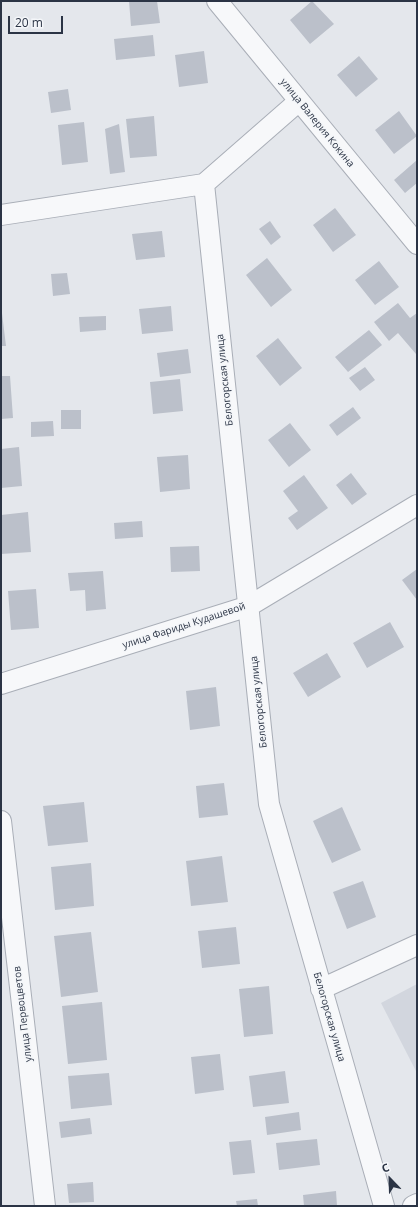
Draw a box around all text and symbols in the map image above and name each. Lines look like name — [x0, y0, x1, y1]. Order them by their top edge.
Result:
scale bar — [10, 8, 65, 34]
text: 20 m — [15, 14, 43, 31]
street label: улица Валерия Кокина — [277, 76, 357, 170]
street label: Белогорская улица — [214, 333, 236, 427]
street label: улица Фариды Кудашевой — [121, 600, 247, 652]
street label: Белогорская улица — [248, 655, 270, 749]
street label: улица Первоцветов — [11, 965, 35, 1063]
street label: Белогорская улица — [310, 971, 348, 1063]
north arrow — [370, 1159, 410, 1199]
text: С — [379, 1159, 391, 1176]

